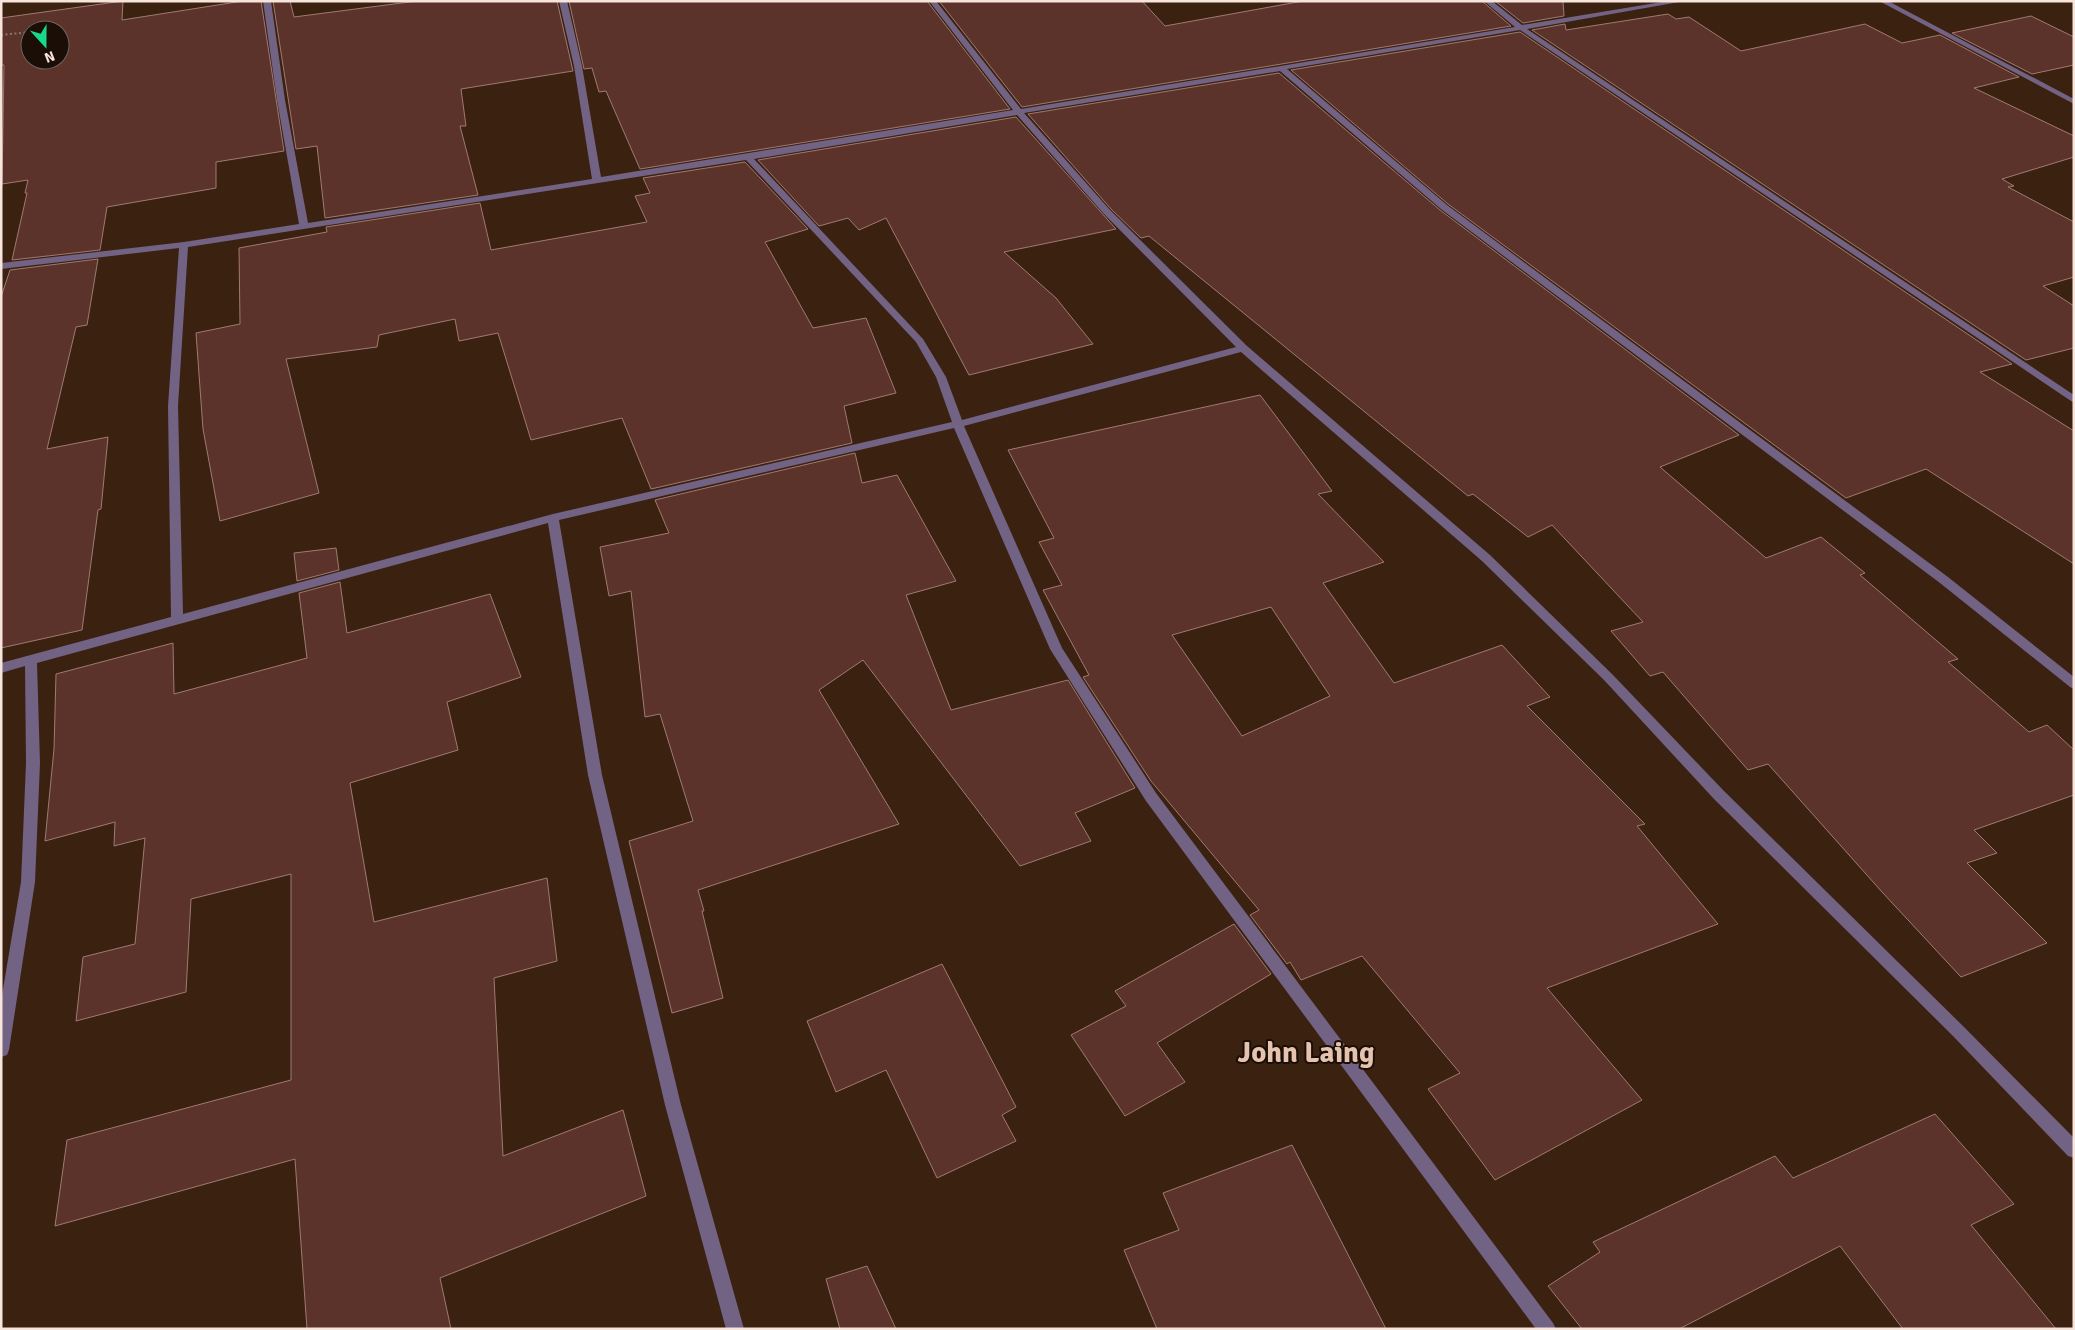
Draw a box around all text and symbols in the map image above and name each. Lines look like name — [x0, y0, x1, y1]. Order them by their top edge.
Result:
north arrow — [20, 20, 70, 70]
text: N — [42, 47, 57, 66]
district label: John Laing — [1238, 1035, 1375, 1070]

